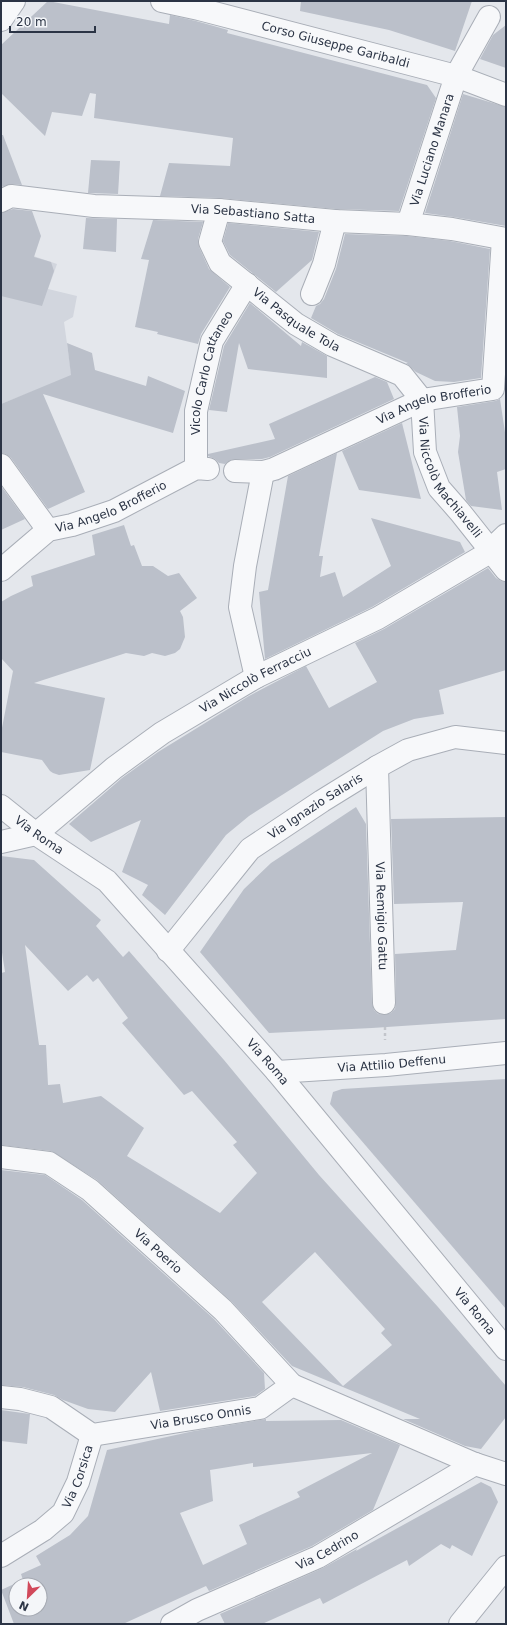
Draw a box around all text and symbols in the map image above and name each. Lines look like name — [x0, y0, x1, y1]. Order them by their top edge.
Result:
scale bar — [10, 8, 95, 34]
text: 20 m — [16, 15, 47, 29]
street label: Corso Giuseppe Garibaldi — [260, 19, 411, 71]
street label: Via Luciano Manara — [407, 92, 457, 208]
street label: Via Sebastiano Satta — [191, 202, 316, 226]
street label: Via Pasquale Tola — [250, 285, 342, 355]
street label: Vicolo Carlo Cattaneo — [189, 308, 236, 435]
street label: Via Angelo Brofferio — [374, 382, 492, 427]
street label: Via Niccolò Machiavelli — [416, 416, 485, 541]
street label: Via Angelo Brofferio — [54, 478, 169, 535]
street label: Via Niccolò Ferracciu — [197, 644, 313, 716]
street label: Via Ignazio Salaris — [265, 771, 365, 842]
street label: Via Roma — [12, 813, 66, 857]
street label: Via Remigio Gattu — [373, 861, 390, 970]
street label: Via Roma — [244, 1036, 292, 1088]
street label: Via Attilio Deffenu — [337, 1052, 447, 1075]
street label: Via Poerio — [131, 1226, 185, 1276]
street label: Via Roma — [451, 1285, 498, 1337]
street label: Via Brusco Onnis — [150, 1403, 252, 1432]
street label: Via Corsica — [59, 1443, 96, 1511]
street label: Via Cedrino — [294, 1528, 361, 1573]
north arrow — [8, 1577, 48, 1617]
text: N — [17, 1598, 31, 1613]

